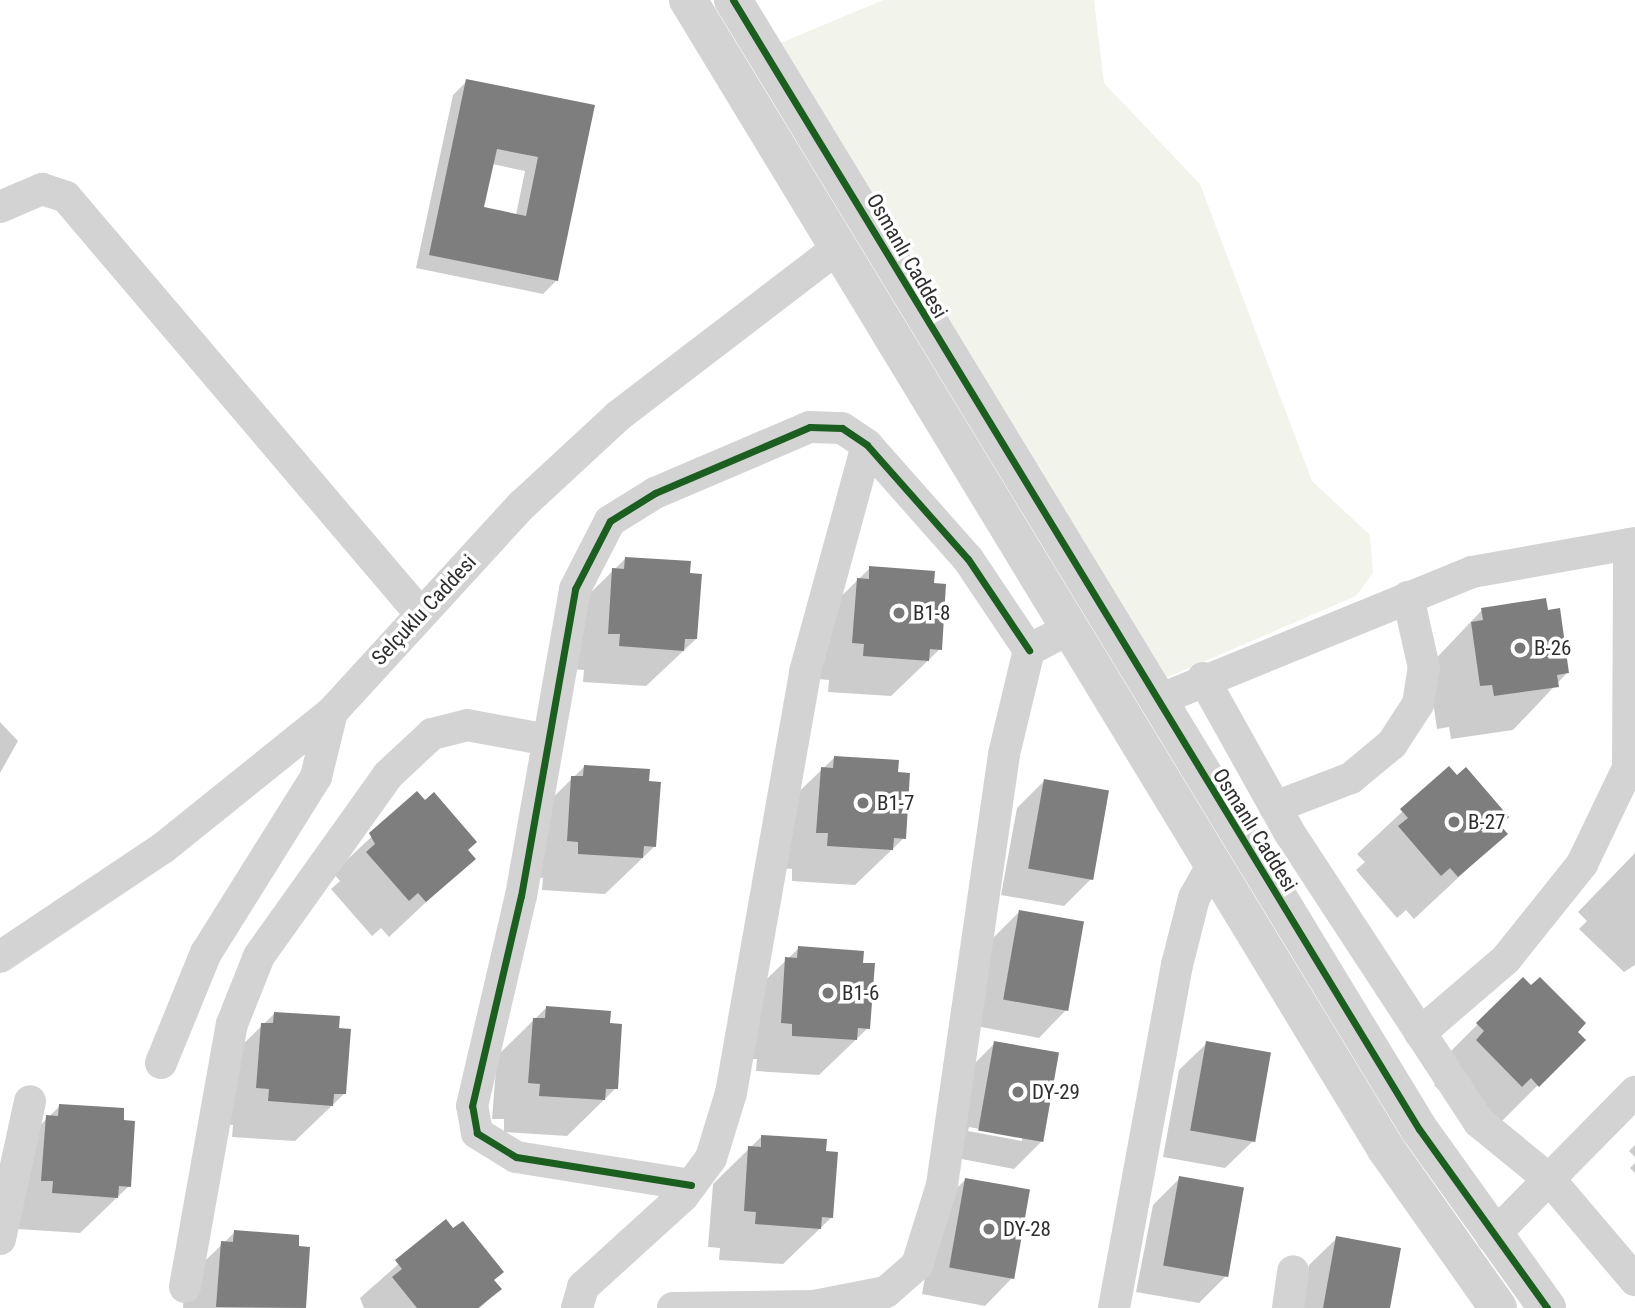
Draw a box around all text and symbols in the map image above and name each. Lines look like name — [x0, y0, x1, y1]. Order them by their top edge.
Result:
street label: Osmanlı Caddesi — [861, 189, 953, 323]
street label: Selçuklu Caddesi — [366, 550, 482, 670]
place label: B1-8 — [913, 600, 950, 626]
marker: B1-8 — [891, 605, 907, 621]
place label: B-26 — [1534, 635, 1571, 661]
marker: B-26 — [1512, 640, 1528, 656]
street label: Osmanlı Caddesi — [1207, 764, 1303, 896]
place label: B1-7 — [877, 790, 914, 816]
marker: B1-7 — [855, 795, 871, 811]
place label: B-27 — [1468, 809, 1505, 835]
marker: B-27 — [1446, 814, 1462, 830]
place label: B1-6 — [842, 980, 879, 1006]
marker: B1-6 — [820, 985, 836, 1001]
place label: DY-29 — [1032, 1079, 1080, 1105]
marker: DY-29 — [1010, 1084, 1026, 1100]
place label: DY-28 — [1003, 1216, 1051, 1242]
marker: DY-28 — [981, 1221, 997, 1237]

